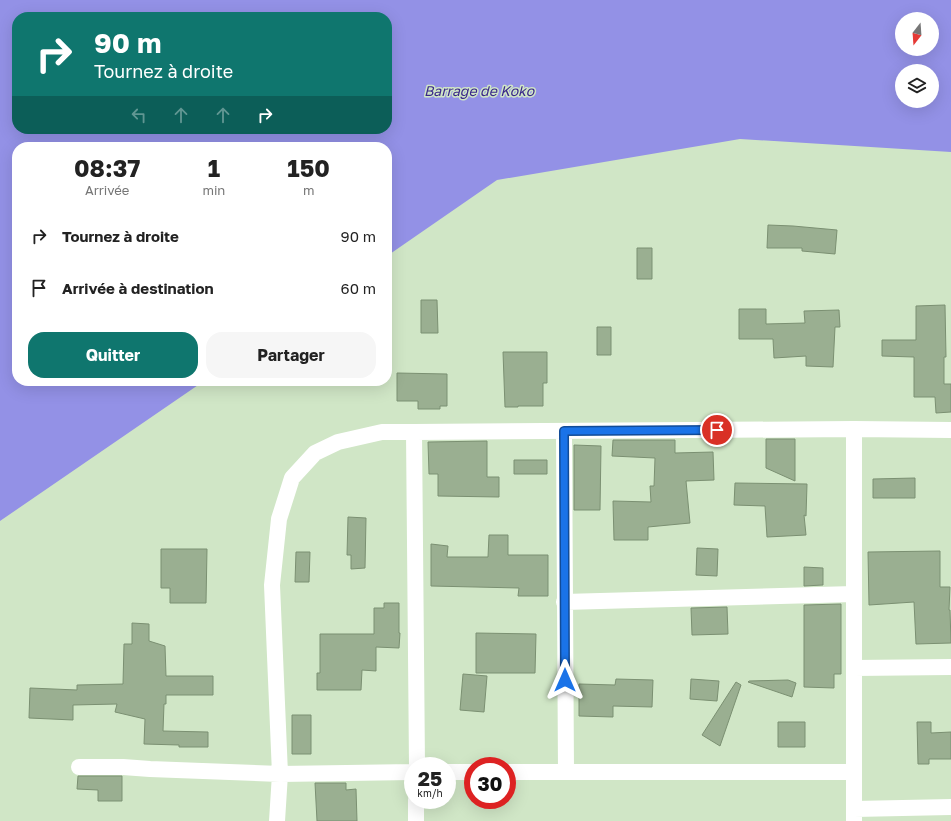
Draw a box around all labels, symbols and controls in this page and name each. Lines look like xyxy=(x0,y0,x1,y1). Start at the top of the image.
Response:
north arrow xyxy=(895,12,939,56)
map controls xyxy=(895,12,939,108)
text: 90 m xyxy=(94,26,161,59)
icon: right xyxy=(28,28,80,80)
text: Tournez à droite xyxy=(94,60,233,82)
button: layers xyxy=(895,64,939,108)
water label: Barrage de Koko xyxy=(424,82,536,99)
icon: left xyxy=(128,104,150,126)
icon: ahead xyxy=(170,104,192,126)
icon: ahead xyxy=(212,104,234,126)
icon: right xyxy=(254,104,276,126)
text: 08:37 xyxy=(74,153,140,182)
text: 1 xyxy=(208,153,220,182)
text: 150 xyxy=(287,153,330,182)
text: Arrivée xyxy=(85,182,129,198)
text: min xyxy=(202,182,225,198)
text: m xyxy=(303,182,314,198)
icon: right xyxy=(28,225,50,247)
text: Tournez à droite xyxy=(62,227,179,245)
text: 90 m xyxy=(341,227,376,245)
icon: arrive xyxy=(28,277,50,299)
text: Arrivée à destination xyxy=(62,279,214,297)
text: 60 m xyxy=(341,279,376,297)
button: Quitter xyxy=(28,332,198,378)
button: Partager xyxy=(206,332,376,378)
pin xyxy=(700,413,734,447)
icon: arrive xyxy=(706,419,728,441)
position arrow xyxy=(544,659,586,701)
speed limit sign: 30 xyxy=(464,757,516,809)
text: 25 xyxy=(418,766,442,790)
text: km/h xyxy=(417,787,443,799)

